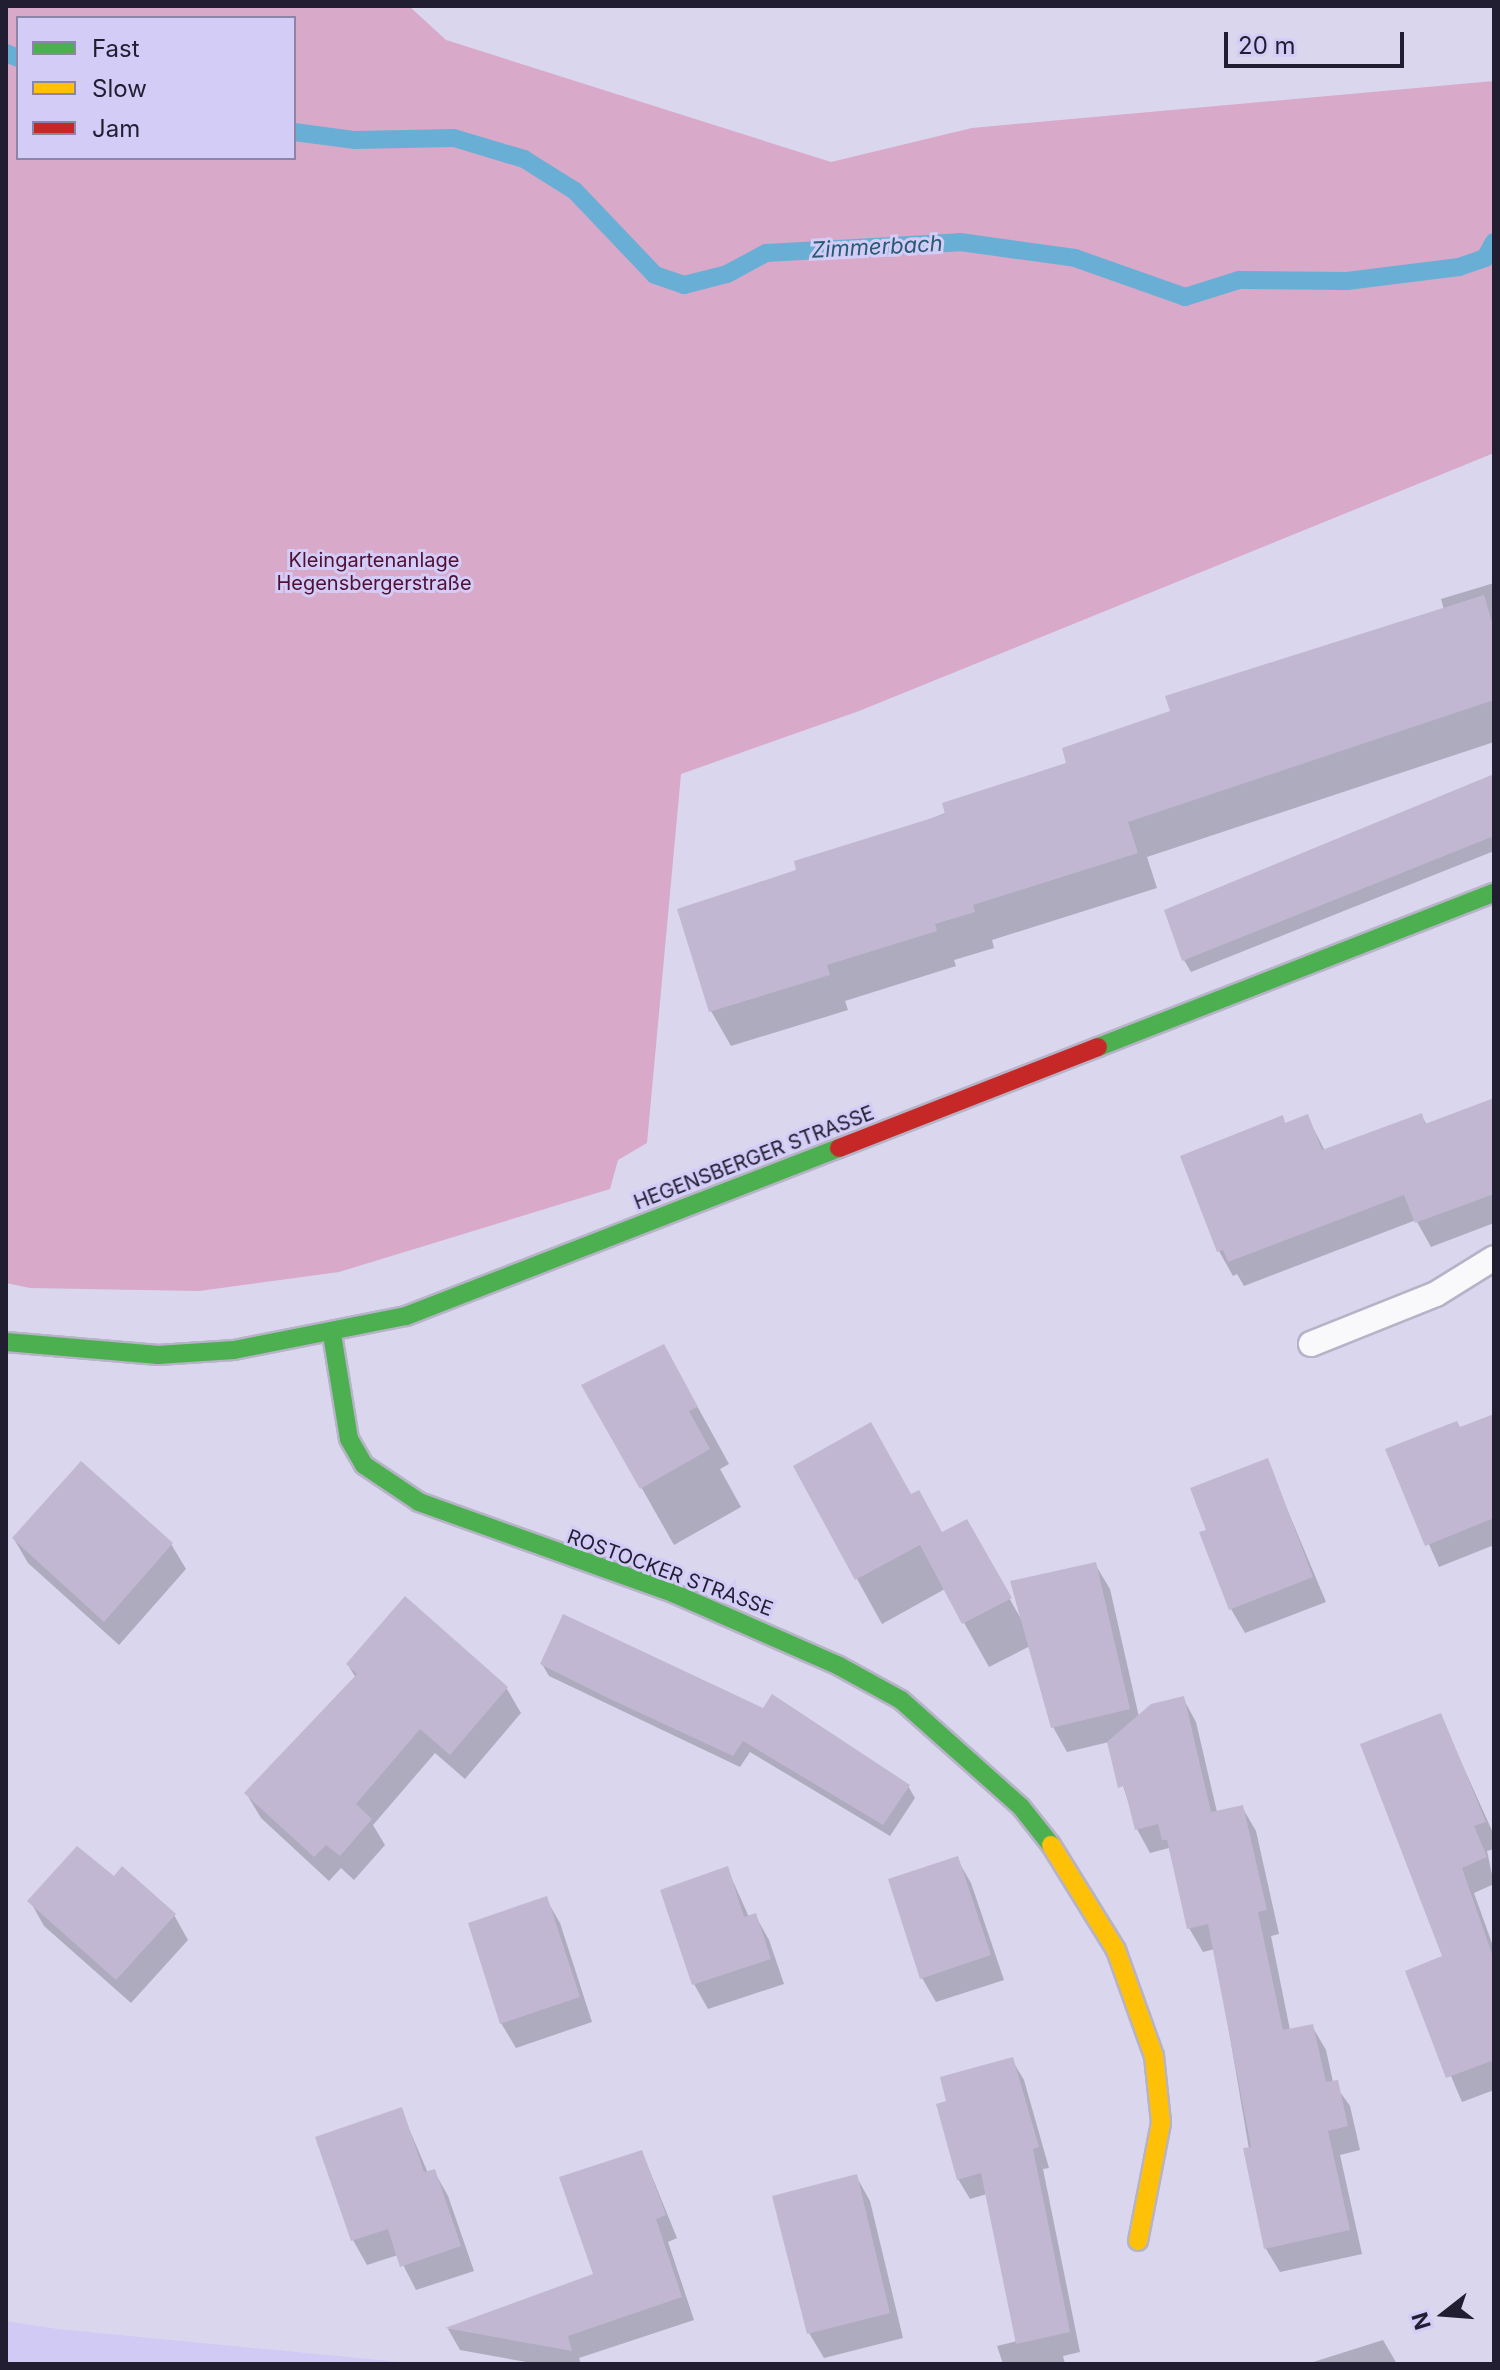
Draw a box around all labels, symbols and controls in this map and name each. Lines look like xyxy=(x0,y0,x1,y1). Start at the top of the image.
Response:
legend xyxy=(16,16,296,160)
scale bar xyxy=(1228,16,1408,66)
text: 20 m xyxy=(1238,31,1296,60)
text: Fast xyxy=(92,34,140,63)
text: Slow xyxy=(92,74,147,103)
text: Jam xyxy=(92,114,140,143)
water label: Zimmerbach xyxy=(811,230,943,264)
park label: Kleingartenanlage Hegensbergerstraße xyxy=(276,548,472,595)
street label: HEGENSBERGER STRASSE xyxy=(631,1101,877,1215)
street label: ROSTOCKER STRASSE xyxy=(564,1525,776,1621)
north arrow xyxy=(1404,2274,1484,2354)
text: N xyxy=(1406,2309,1436,2333)

